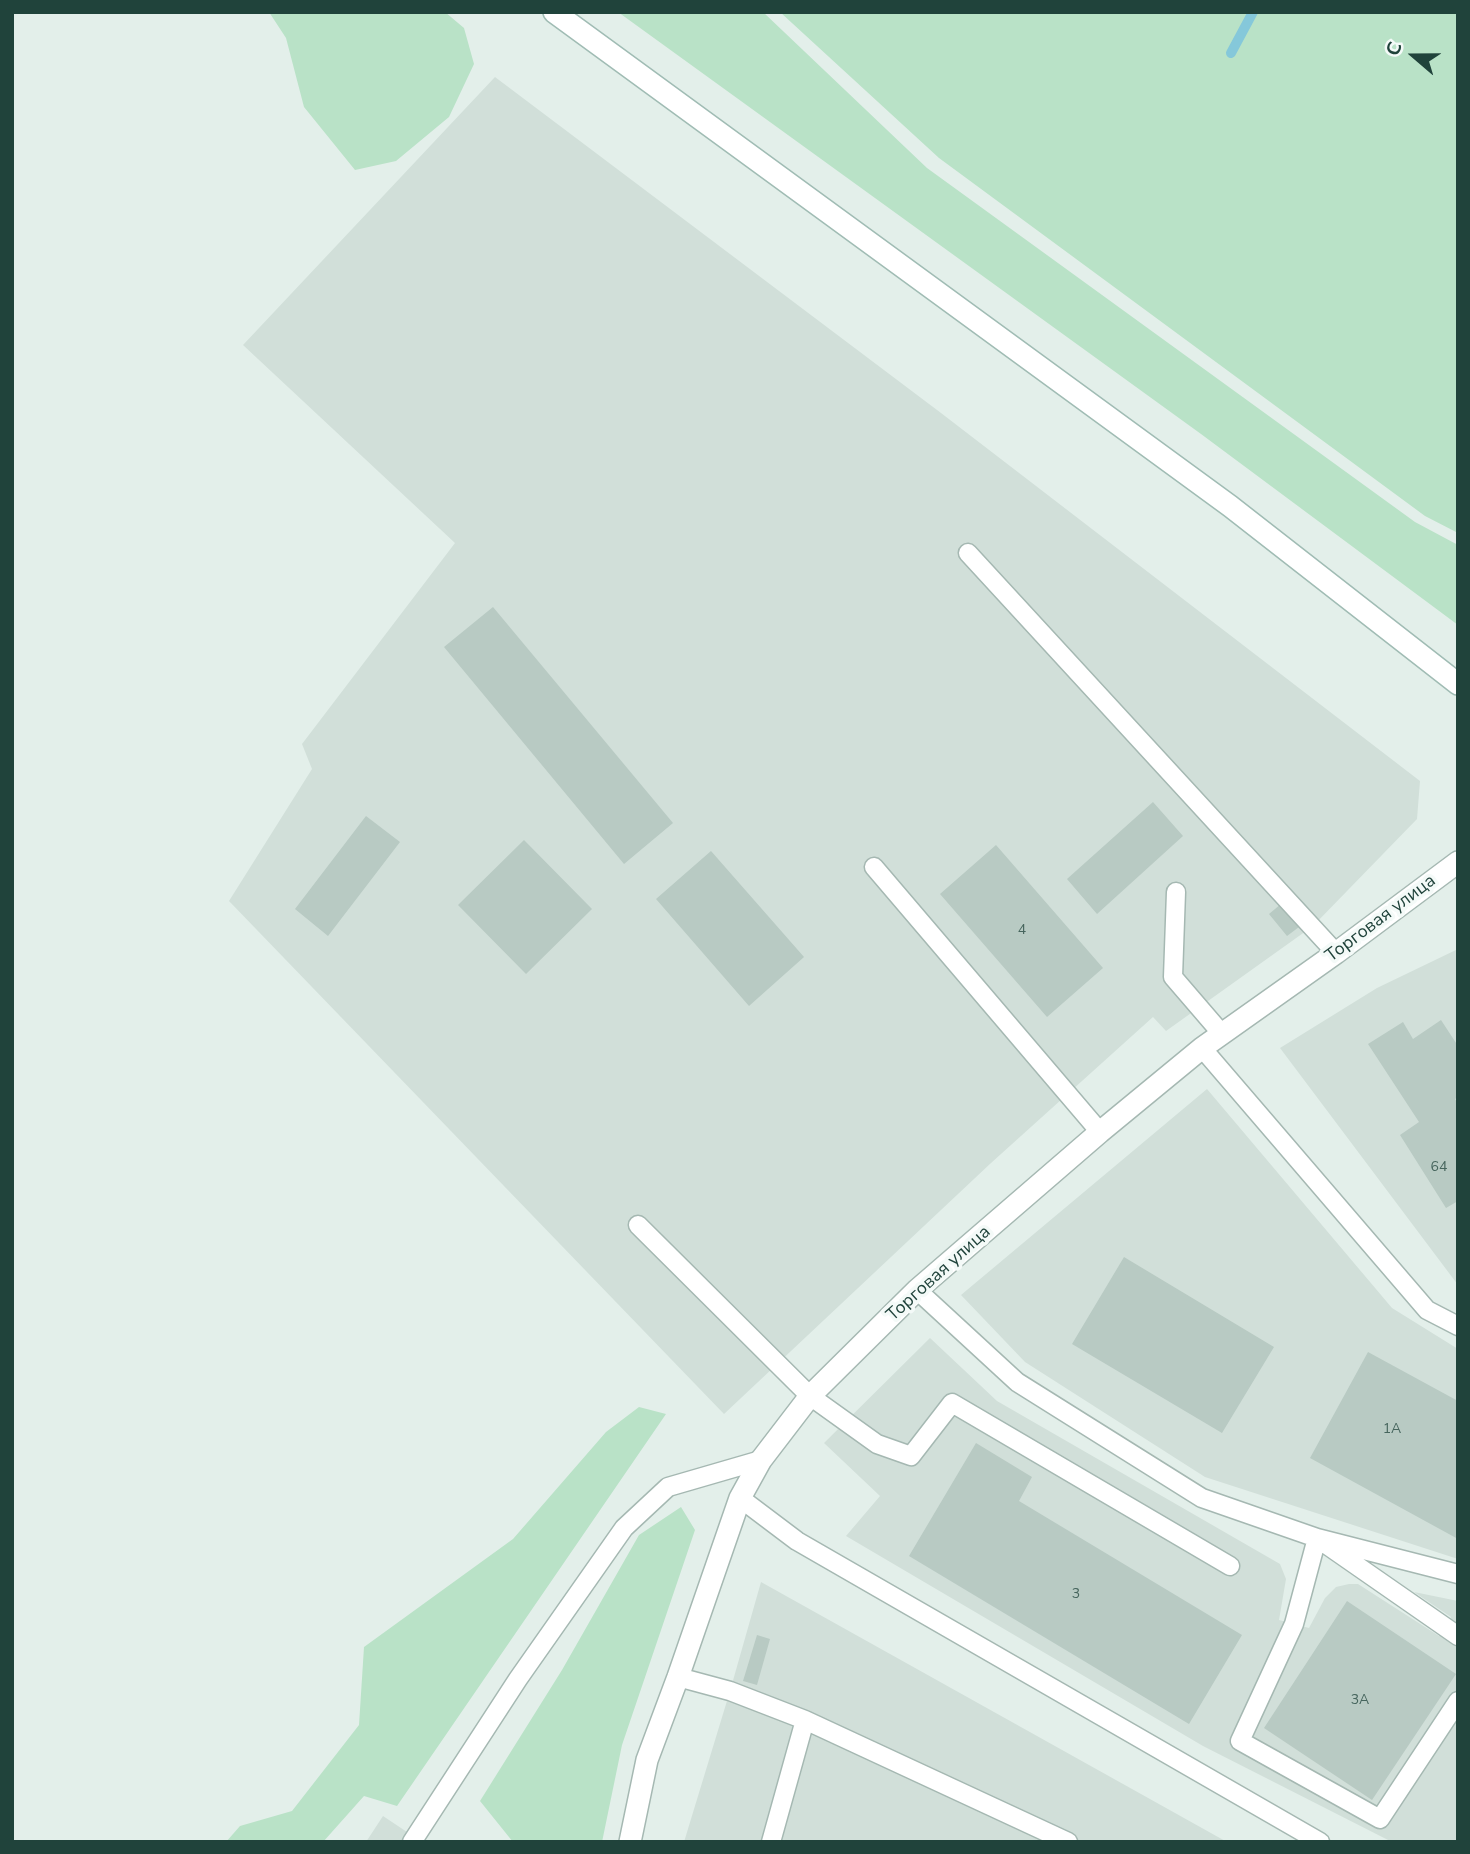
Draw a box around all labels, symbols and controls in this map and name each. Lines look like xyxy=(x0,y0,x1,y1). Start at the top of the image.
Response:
north arrow xyxy=(1379,21,1449,91)
text: С xyxy=(1380,38,1409,59)
street label: Торговая улица xyxy=(1322,871,1440,967)
house number: 4 xyxy=(1018,923,1026,939)
house number: 64 xyxy=(1431,1160,1447,1176)
street label: Торговая улица xyxy=(883,1222,995,1326)
house number: 1А xyxy=(1383,1422,1401,1438)
house number: 3 xyxy=(1072,1587,1080,1603)
house number: 3А xyxy=(1351,1693,1369,1709)

